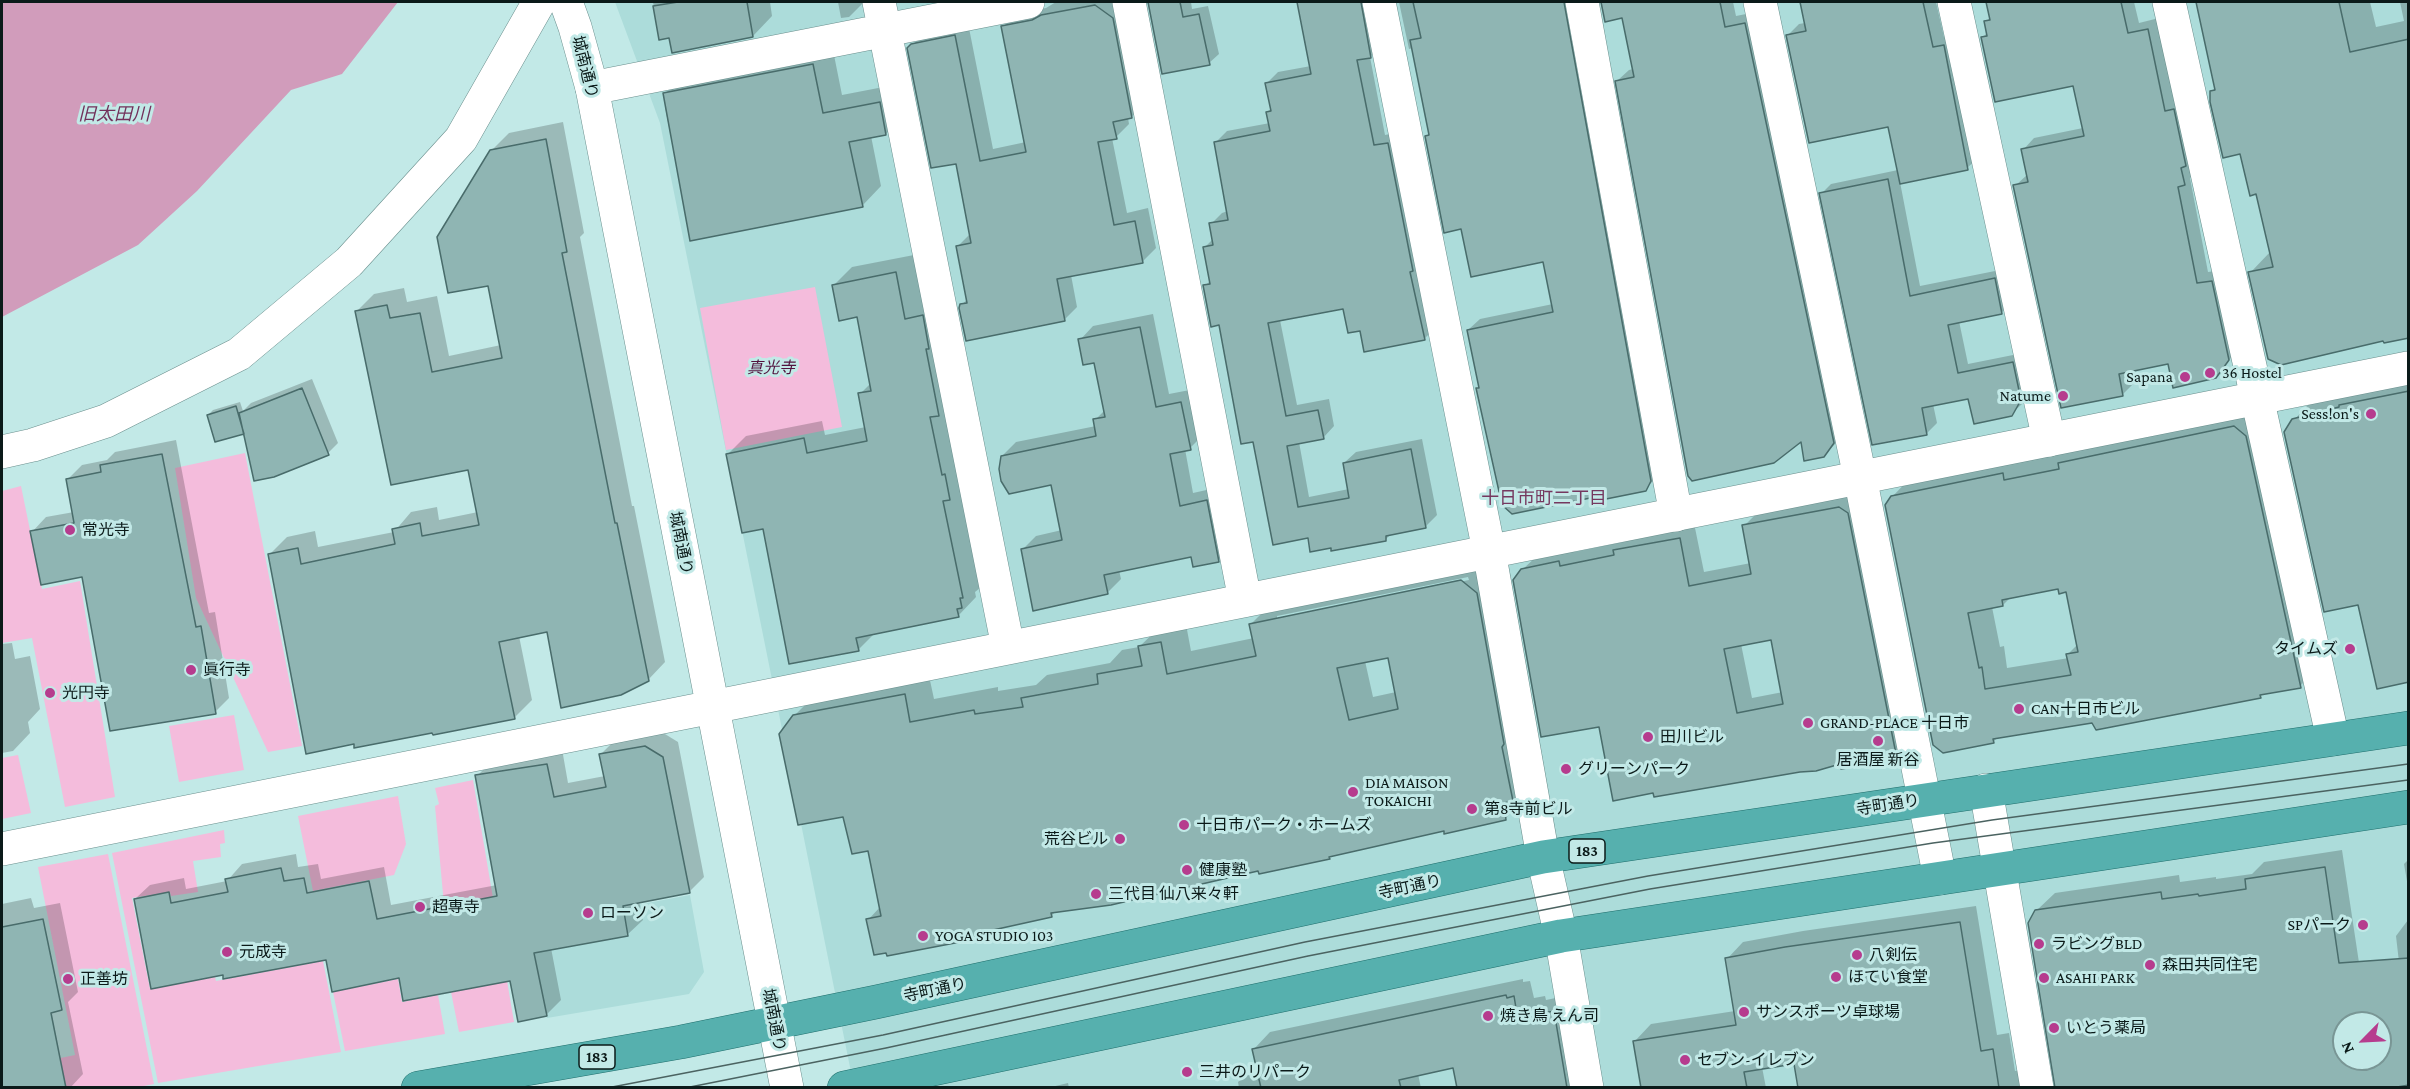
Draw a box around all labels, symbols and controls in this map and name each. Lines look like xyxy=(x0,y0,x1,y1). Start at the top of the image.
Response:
street label: 城南通り xyxy=(568,34,602,100)
water label: 旧太田川 xyxy=(78,103,150,125)
park label: 真光寺 xyxy=(747,358,795,378)
place label: 36 Hostel xyxy=(2222,363,2282,383)
marker: 36 Hostel xyxy=(2203,366,2217,380)
place label: Sapana xyxy=(2126,367,2173,387)
marker: Sapana xyxy=(2178,370,2192,384)
place label: Natume xyxy=(2000,386,2051,406)
marker: Natume xyxy=(2056,389,2070,403)
place label: Sess!on's xyxy=(2301,404,2359,424)
marker: Sess!on's xyxy=(2364,407,2378,421)
district label: 十日市町二丁目 xyxy=(1481,487,1607,509)
street label: 城南通り xyxy=(665,510,697,576)
place label: 常光寺 xyxy=(82,520,130,540)
marker: 常光寺 xyxy=(63,523,77,537)
place label: タイムズ xyxy=(2274,639,2338,659)
marker: タイムズ xyxy=(2343,642,2357,656)
place label: 眞行寺 xyxy=(203,660,251,680)
marker: 眞行寺 xyxy=(184,663,198,677)
place label: 光円寺 xyxy=(62,683,110,703)
marker: 光円寺 xyxy=(43,686,57,700)
place label: CAN十日市ビル xyxy=(2031,699,2140,719)
marker: CAN十日市ビル xyxy=(2012,702,2026,716)
place label: GRAND-PLACE 十日市 xyxy=(1820,713,1969,733)
marker: GRAND-PLACE 十日市 xyxy=(1801,716,1815,730)
place label: 田川ビル xyxy=(1660,727,1724,747)
marker: 田川ビル xyxy=(1641,730,1655,744)
marker: 居酒屋 新谷 xyxy=(1871,734,1885,748)
place label: 居酒屋 新谷 xyxy=(1837,750,1919,770)
place label: グリーンパーク xyxy=(1578,759,1690,779)
marker: グリーンパーク xyxy=(1559,762,1573,776)
place label: DIA MAISON TOKAICHI xyxy=(1365,773,1449,811)
marker: DIA MAISON TOKAICHI xyxy=(1346,785,1360,799)
street label: 寺町通り xyxy=(1855,791,1921,819)
place label: 第8寺前ビル xyxy=(1484,799,1573,819)
marker: 第8寺前ビル xyxy=(1465,802,1479,816)
place label: 十日市パーク・ホームズ xyxy=(1196,815,1372,835)
marker: 十日市パーク・ホームズ xyxy=(1177,818,1191,832)
place label: 荒谷ビル xyxy=(1044,829,1108,849)
marker: 荒谷ビル xyxy=(1113,832,1127,846)
road number: 183 xyxy=(1569,839,1605,863)
place label: 健康塾 xyxy=(1199,860,1247,880)
marker: 健康塾 xyxy=(1180,863,1194,877)
street label: 寺町通り xyxy=(1377,871,1443,903)
place label: 三代目 仙八来々軒 xyxy=(1108,884,1239,904)
marker: 三代目 仙八来々軒 xyxy=(1089,887,1103,901)
place label: 超専寺 xyxy=(432,897,480,917)
marker: 超専寺 xyxy=(413,900,427,914)
place label: ローソン xyxy=(600,903,664,923)
marker: ローソン xyxy=(581,906,595,920)
place label: SPパーク xyxy=(2287,915,2351,935)
marker: SPパーク xyxy=(2356,918,2370,932)
place label: YOGA STUDIO 103 xyxy=(935,926,1053,946)
marker: YOGA STUDIO 103 xyxy=(916,929,930,943)
place label: ラビングBLD xyxy=(2051,934,2142,954)
marker: ラビングBLD xyxy=(2032,937,2046,951)
place label: 元成寺 xyxy=(239,942,287,962)
marker: 元成寺 xyxy=(220,945,234,959)
place label: 八剣伝 xyxy=(1869,945,1917,965)
marker: 八剣伝 xyxy=(1850,948,1864,962)
place label: 森田共同住宅 xyxy=(2162,955,2258,975)
marker: 森田共同住宅 xyxy=(2143,958,2157,972)
place label: ほてい食堂 xyxy=(1848,967,1928,987)
place label: ASAHI PARK xyxy=(2056,968,2135,988)
place label: 正善坊 xyxy=(80,969,128,989)
marker: ほてい食堂 xyxy=(1829,970,1843,984)
marker: ASAHI PARK xyxy=(2037,971,2051,985)
marker: 正善坊 xyxy=(61,972,75,986)
street label: 寺町通り xyxy=(902,974,968,1006)
street label: 城南通り xyxy=(758,987,790,1053)
place label: サンスポーツ卓球場 xyxy=(1756,1002,1900,1022)
marker: サンスポーツ卓球場 xyxy=(1737,1005,1751,1019)
place label: 焼き鳥 えん司 xyxy=(1500,1006,1599,1026)
marker: 焼き鳥 えん司 xyxy=(1481,1009,1495,1023)
north arrow xyxy=(2332,1011,2392,1071)
place label: いとう薬局 xyxy=(2066,1018,2146,1038)
marker: いとう薬局 xyxy=(2047,1021,2061,1035)
text: N xyxy=(2337,1039,2357,1056)
road number: 183 xyxy=(579,1045,615,1069)
place label: セブン-イレブン xyxy=(1697,1050,1815,1070)
marker: セブン-イレブン xyxy=(1678,1053,1692,1067)
place label: 三井のリパーク xyxy=(1199,1062,1311,1082)
marker: 三井のリパーク xyxy=(1180,1065,1194,1079)

